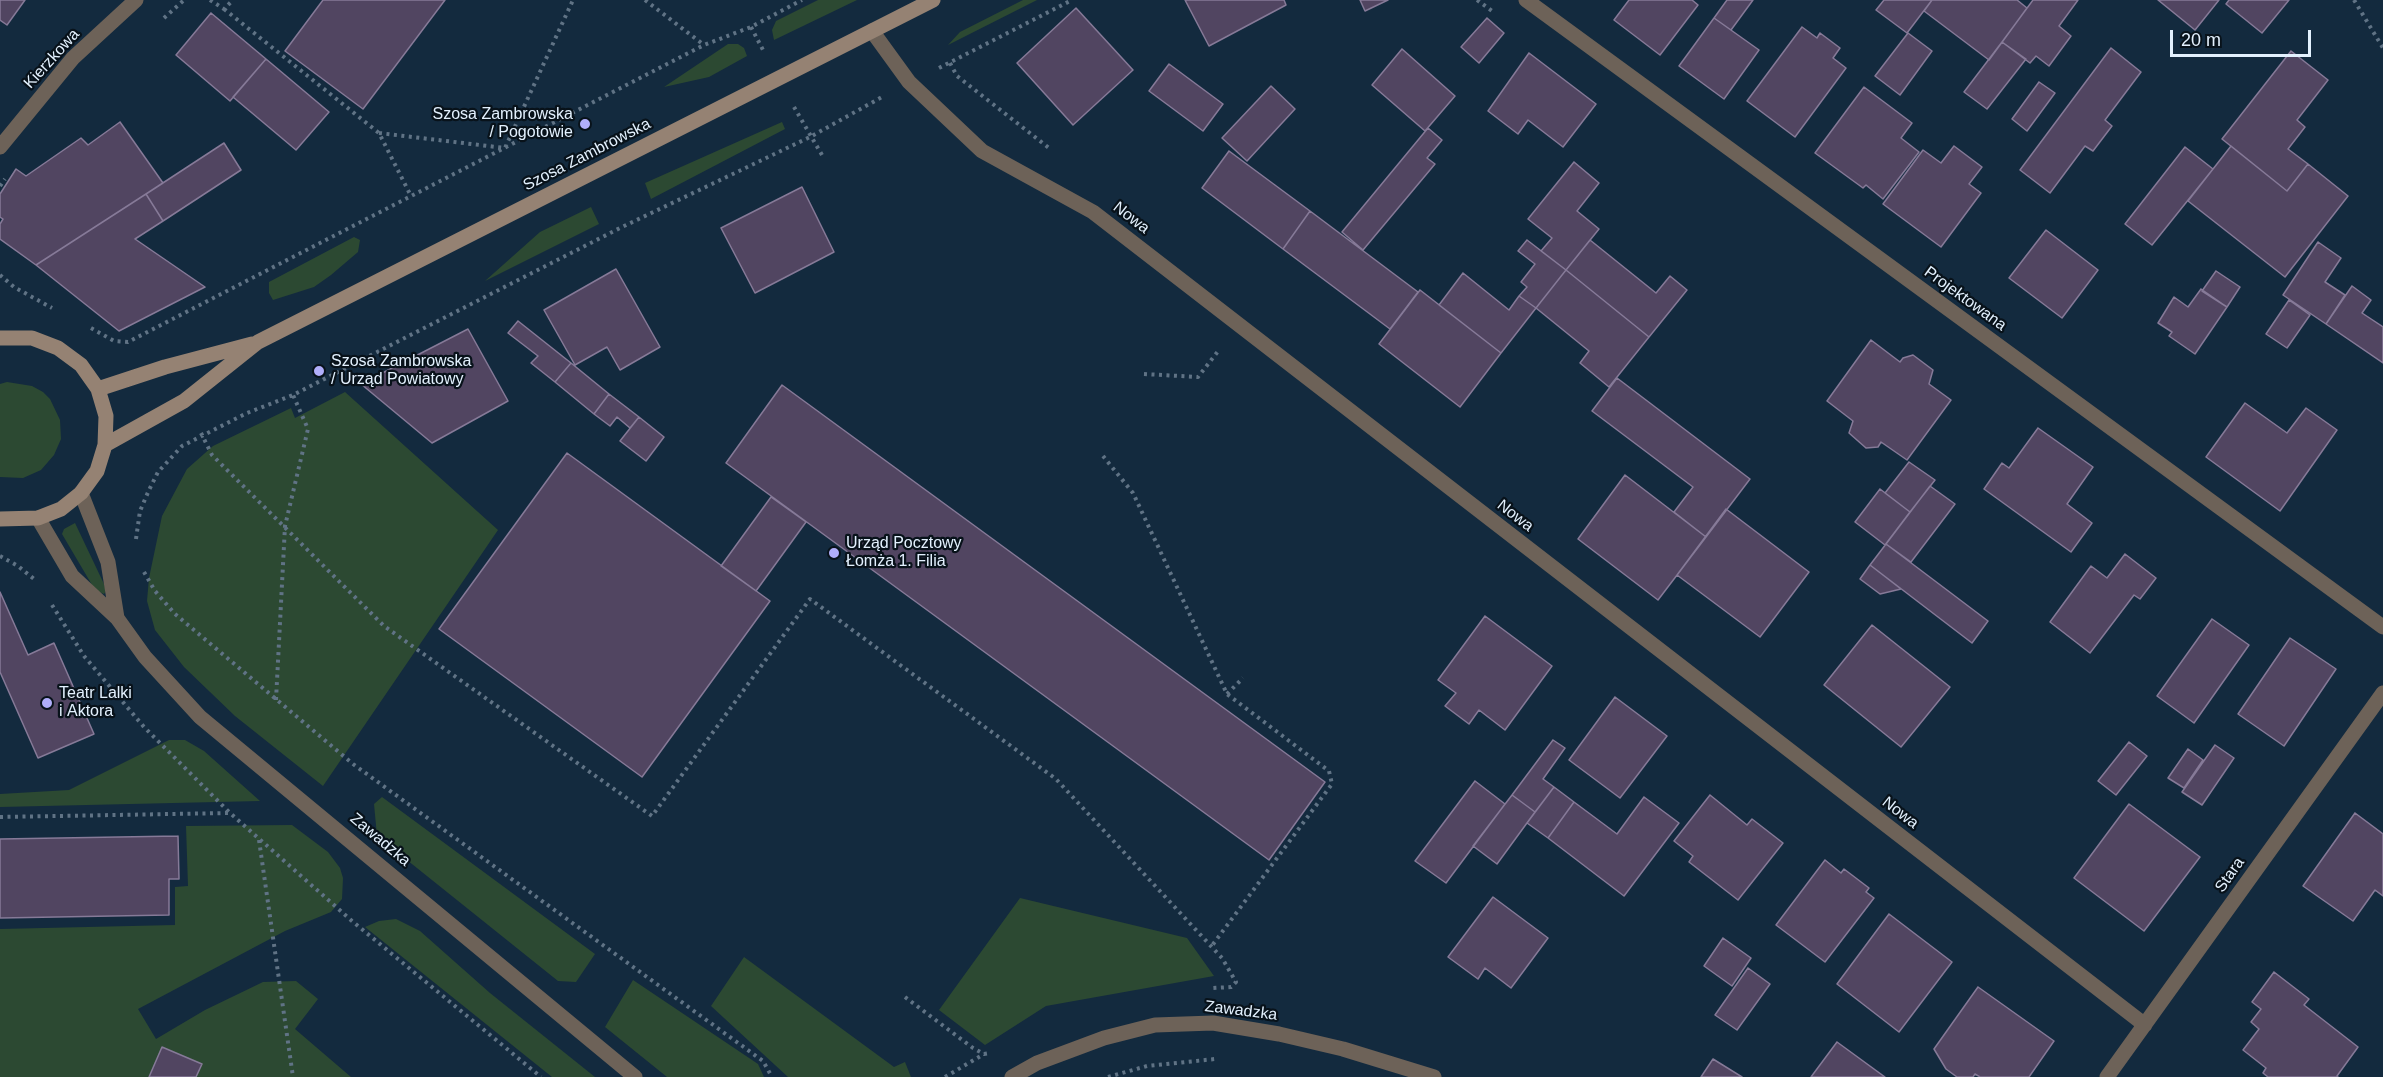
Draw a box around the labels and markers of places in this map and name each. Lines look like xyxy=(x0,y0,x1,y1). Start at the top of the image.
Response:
place label: Szosa Zambrowska / Pogotowie xyxy=(433,105,573,143)
marker: Szosa Zambrowska / Pogotowie xyxy=(578,117,592,131)
place label: Szosa Zambrowska / Urząd Powiatowy xyxy=(331,352,471,390)
marker: Szosa Zambrowska / Urząd Powiatowy xyxy=(312,364,326,378)
place label: Urząd Pocztowy Łomża 1. Filia xyxy=(846,534,962,572)
marker: Urząd Pocztowy Łomża 1. Filia xyxy=(827,546,841,560)
place label: Teatr Lalki i Aktora xyxy=(59,684,132,722)
marker: Teatr Lalki i Aktora xyxy=(40,696,54,710)

